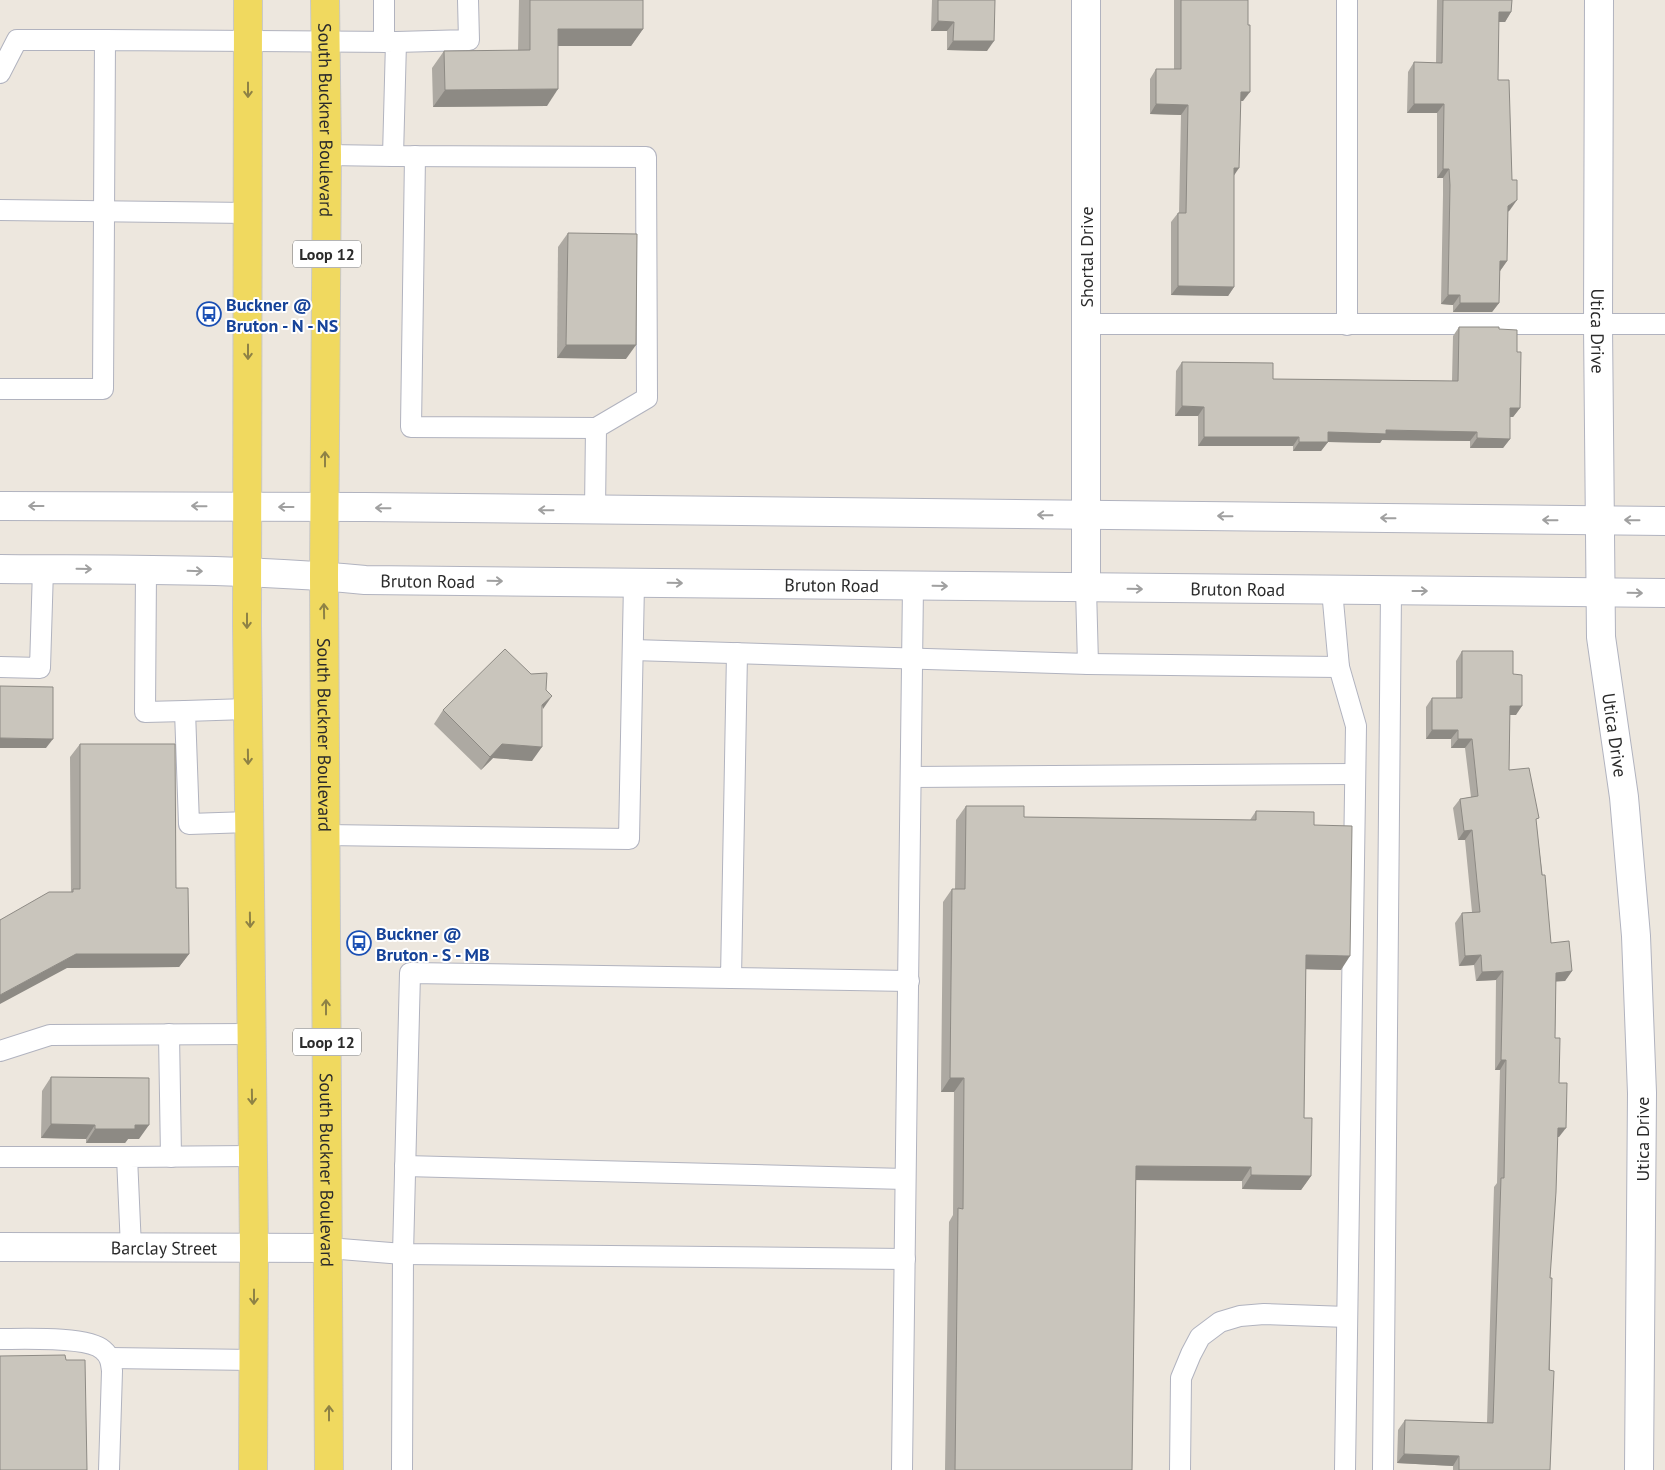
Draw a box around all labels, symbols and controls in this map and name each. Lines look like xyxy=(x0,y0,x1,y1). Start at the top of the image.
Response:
street label: South Buckner Boulevard xyxy=(314,23,339,217)
one-way arrow xyxy=(243,81,253,97)
street label: Shortal Drive xyxy=(1075,206,1098,308)
road number: Loop 12 xyxy=(293,240,361,268)
street label: Utica Drive xyxy=(1586,288,1610,374)
place label: Buckner @ Bruton - N - NS xyxy=(226,293,338,337)
bus stop icon: Buckner @ Bruton - N - NS xyxy=(196,301,222,327)
one-way arrow xyxy=(243,344,253,360)
one-way arrow xyxy=(320,451,330,467)
one-way arrow xyxy=(28,501,44,511)
one-way arrow xyxy=(191,501,207,511)
one-way arrow xyxy=(278,502,294,512)
one-way arrow xyxy=(376,503,392,513)
one-way arrow xyxy=(538,505,554,515)
one-way arrow xyxy=(1038,510,1054,519)
one-way arrow xyxy=(1218,511,1234,521)
one-way arrow xyxy=(1380,513,1396,523)
one-way arrow xyxy=(1543,515,1559,525)
one-way arrow xyxy=(1624,516,1640,525)
one-way arrow xyxy=(75,564,91,574)
one-way arrow xyxy=(186,566,202,576)
street label: Bruton Road xyxy=(380,569,475,593)
street label: Bruton Road xyxy=(784,573,879,597)
one-way arrow xyxy=(486,576,503,586)
street label: Bruton Road xyxy=(1190,577,1285,601)
one-way arrow xyxy=(666,578,683,588)
one-way arrow xyxy=(932,581,948,591)
one-way arrow xyxy=(1127,584,1143,593)
one-way arrow xyxy=(1412,586,1428,596)
one-way arrow xyxy=(1627,588,1643,597)
one-way arrow xyxy=(319,604,329,620)
one-way arrow xyxy=(242,612,252,629)
street label: South Buckner Boulevard xyxy=(313,638,337,832)
street label: Utica Drive xyxy=(1598,691,1633,779)
one-way arrow xyxy=(243,749,253,765)
one-way arrow xyxy=(245,912,255,928)
place label: Buckner @ Bruton - S - MB xyxy=(376,922,490,966)
bus stop icon: Buckner @ Bruton - S - MB xyxy=(346,930,372,956)
one-way arrow xyxy=(321,999,331,1016)
road number: Loop 12 xyxy=(293,1028,361,1056)
street label: South Buckner Boulevard xyxy=(315,1073,339,1267)
one-way arrow xyxy=(247,1089,257,1105)
street label: Utica Drive xyxy=(1631,1097,1654,1181)
street label: Barclay Street xyxy=(111,1236,217,1259)
one-way arrow xyxy=(249,1288,259,1305)
one-way arrow xyxy=(324,1405,334,1422)

